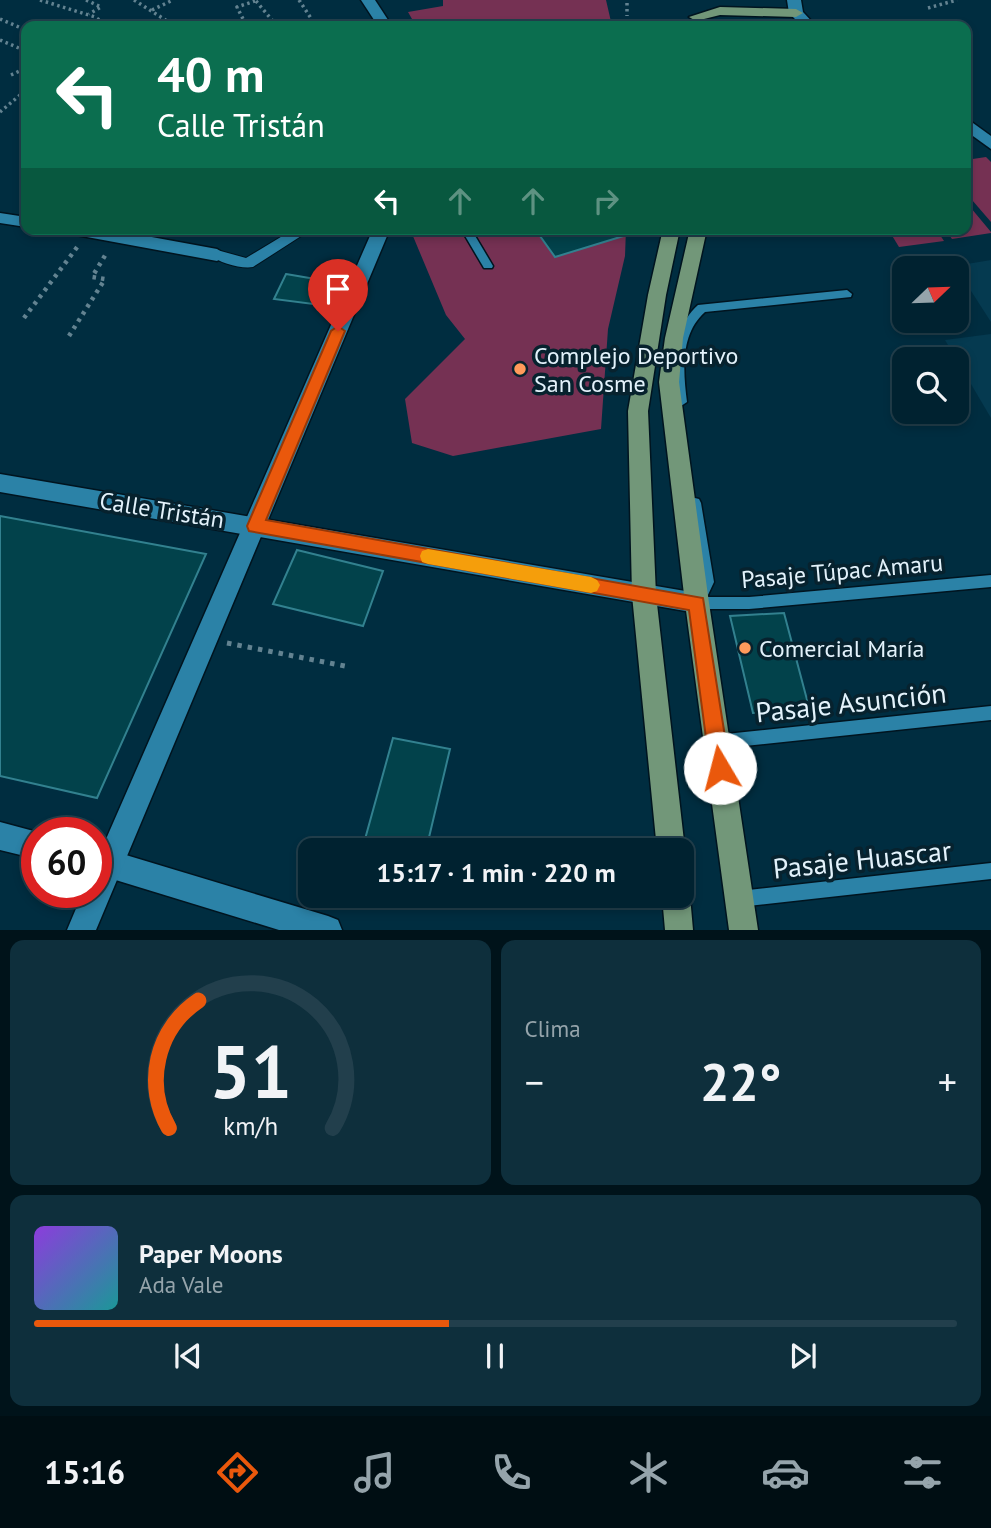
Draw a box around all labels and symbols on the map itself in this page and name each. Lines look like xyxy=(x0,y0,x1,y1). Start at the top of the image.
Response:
north arrow xyxy=(892,256,970,332)
pin xyxy=(308,259,368,331)
place label: Complejo Deportivo San Cosme xyxy=(534,340,738,399)
marker: Complejo Deportivo San Cosme xyxy=(512,361,528,377)
street label: Calle Tristán xyxy=(97,485,227,535)
street label: Pasaje Túpac Amaru xyxy=(740,547,944,595)
place label: Comercial María xyxy=(759,633,925,664)
marker: Comercial María xyxy=(737,640,753,656)
street label: Pasaje Asunción xyxy=(754,674,948,730)
position arrow xyxy=(683,731,757,805)
speed limit sign: 60 xyxy=(21,817,112,908)
street label: Pasaje Huascar xyxy=(771,831,953,887)

